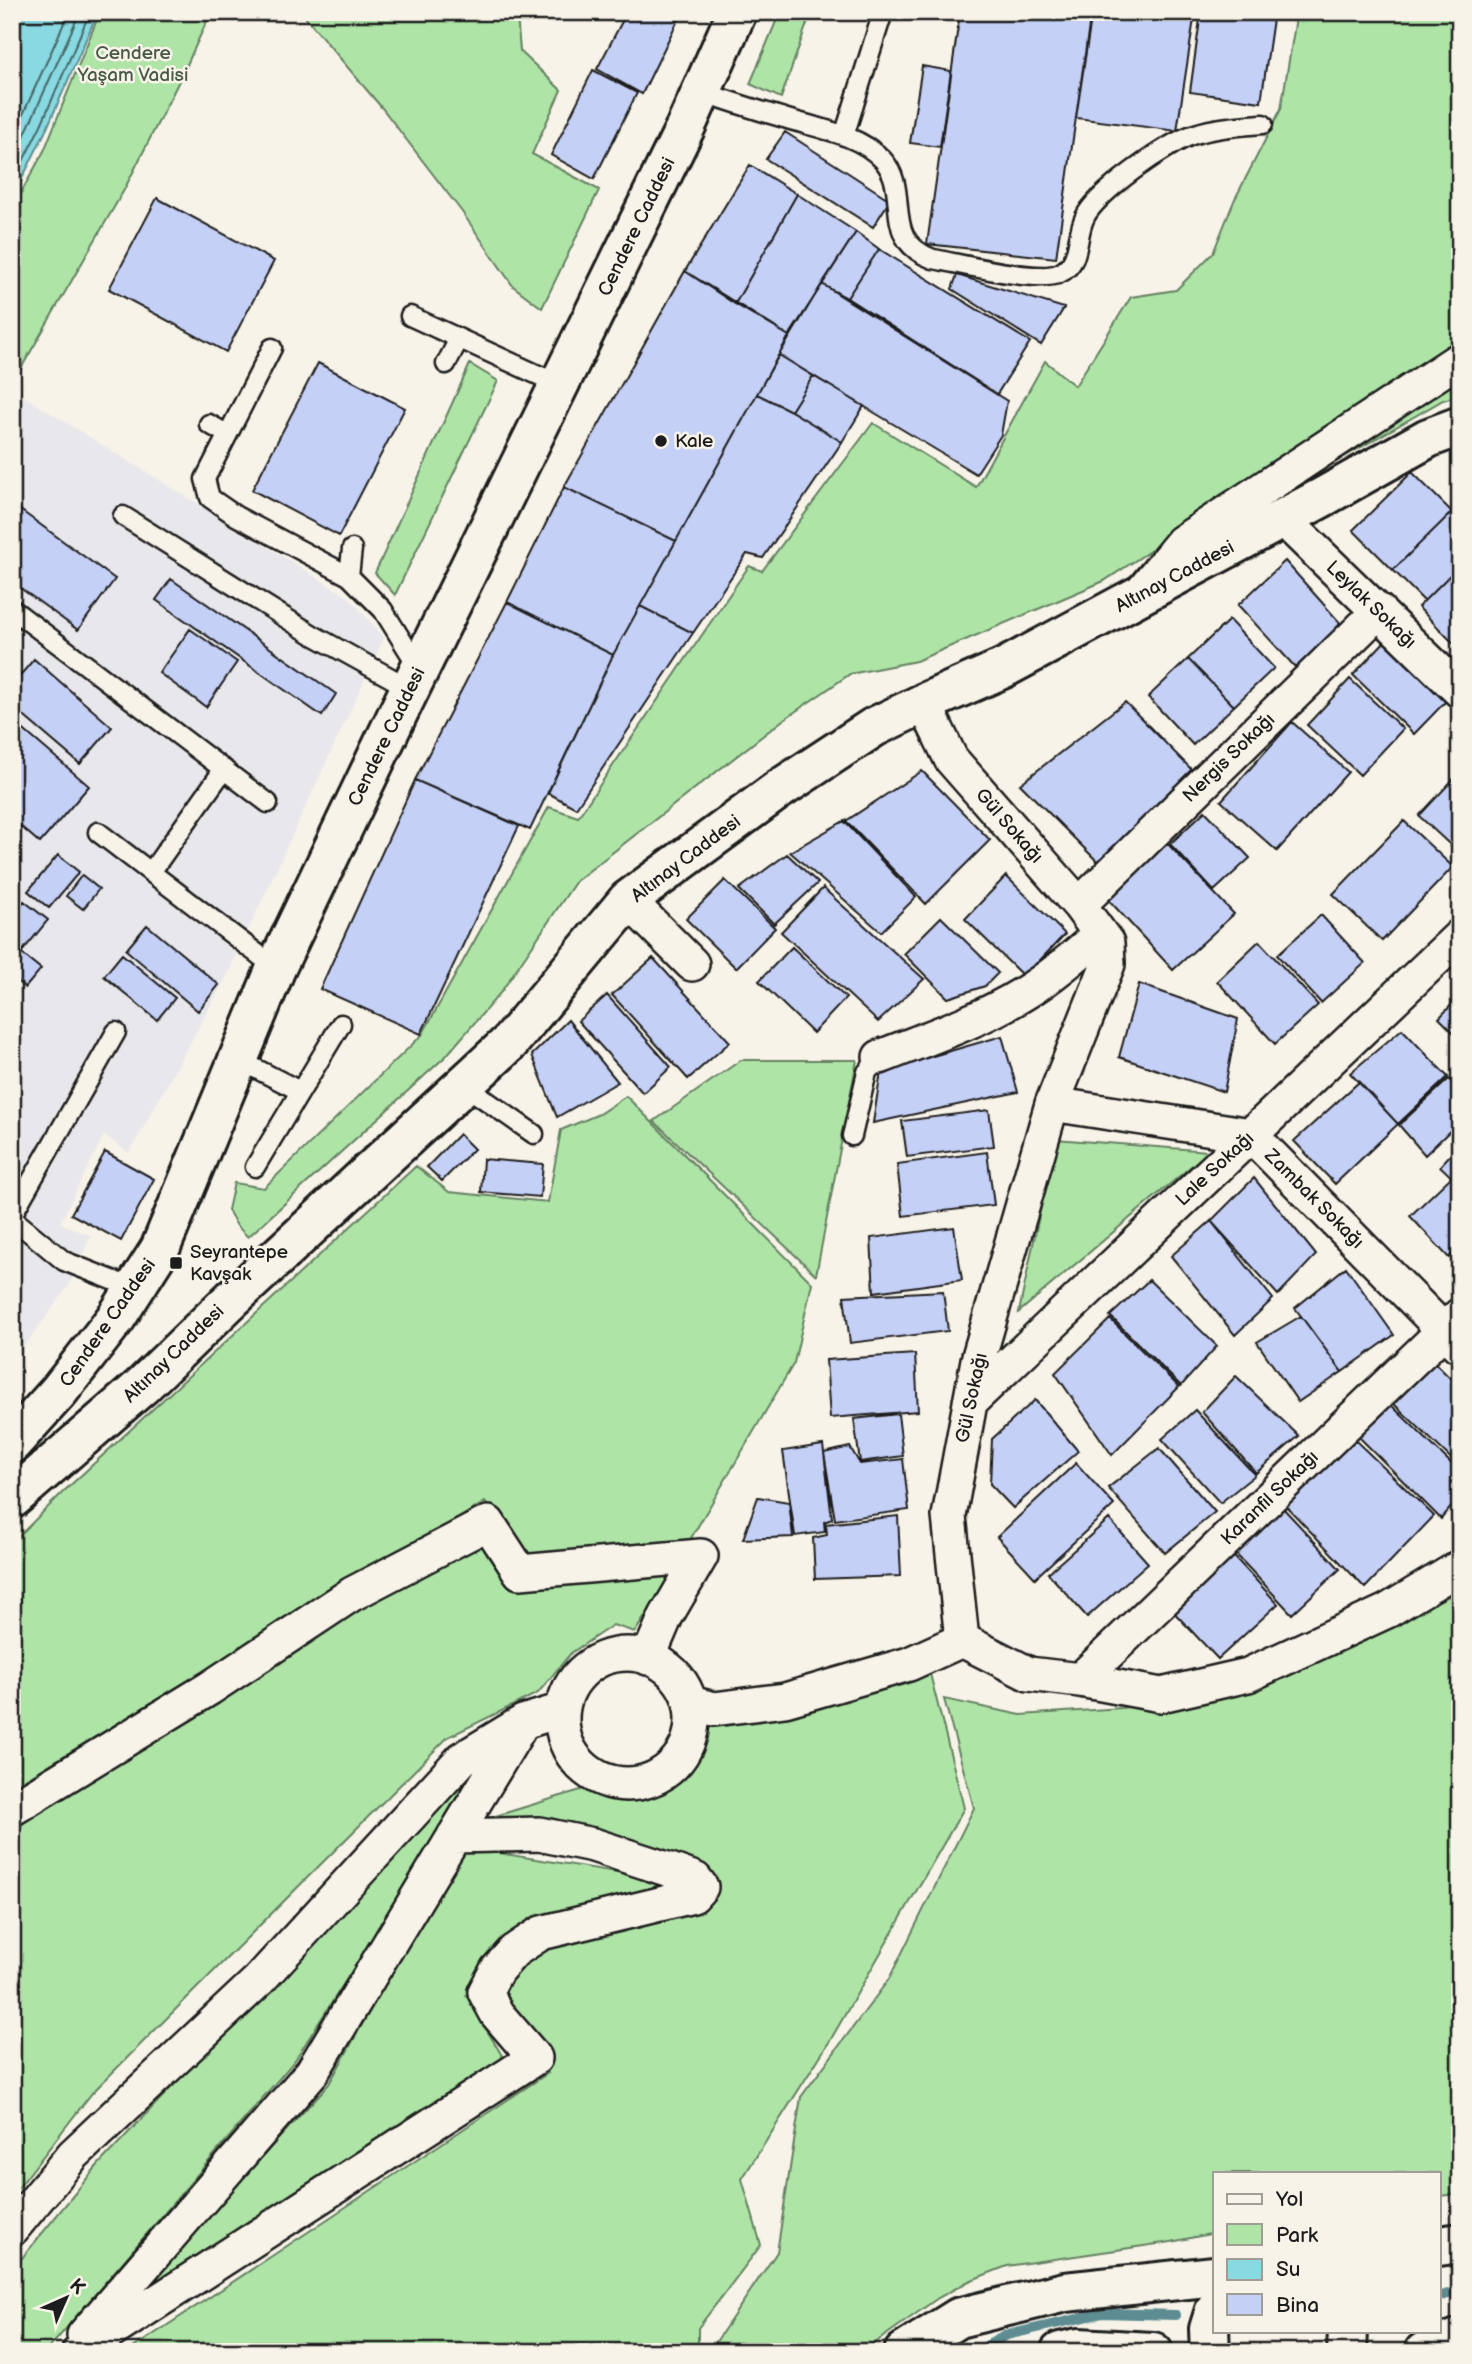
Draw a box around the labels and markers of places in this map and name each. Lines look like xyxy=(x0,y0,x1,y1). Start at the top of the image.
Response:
place label: Kale xyxy=(675,430,713,453)
marker: Kale xyxy=(653,433,669,449)
place label: Seyrantepe Kavşak xyxy=(190,1241,288,1286)
marker: Seyrantepe Kavşak xyxy=(168,1255,184,1271)

